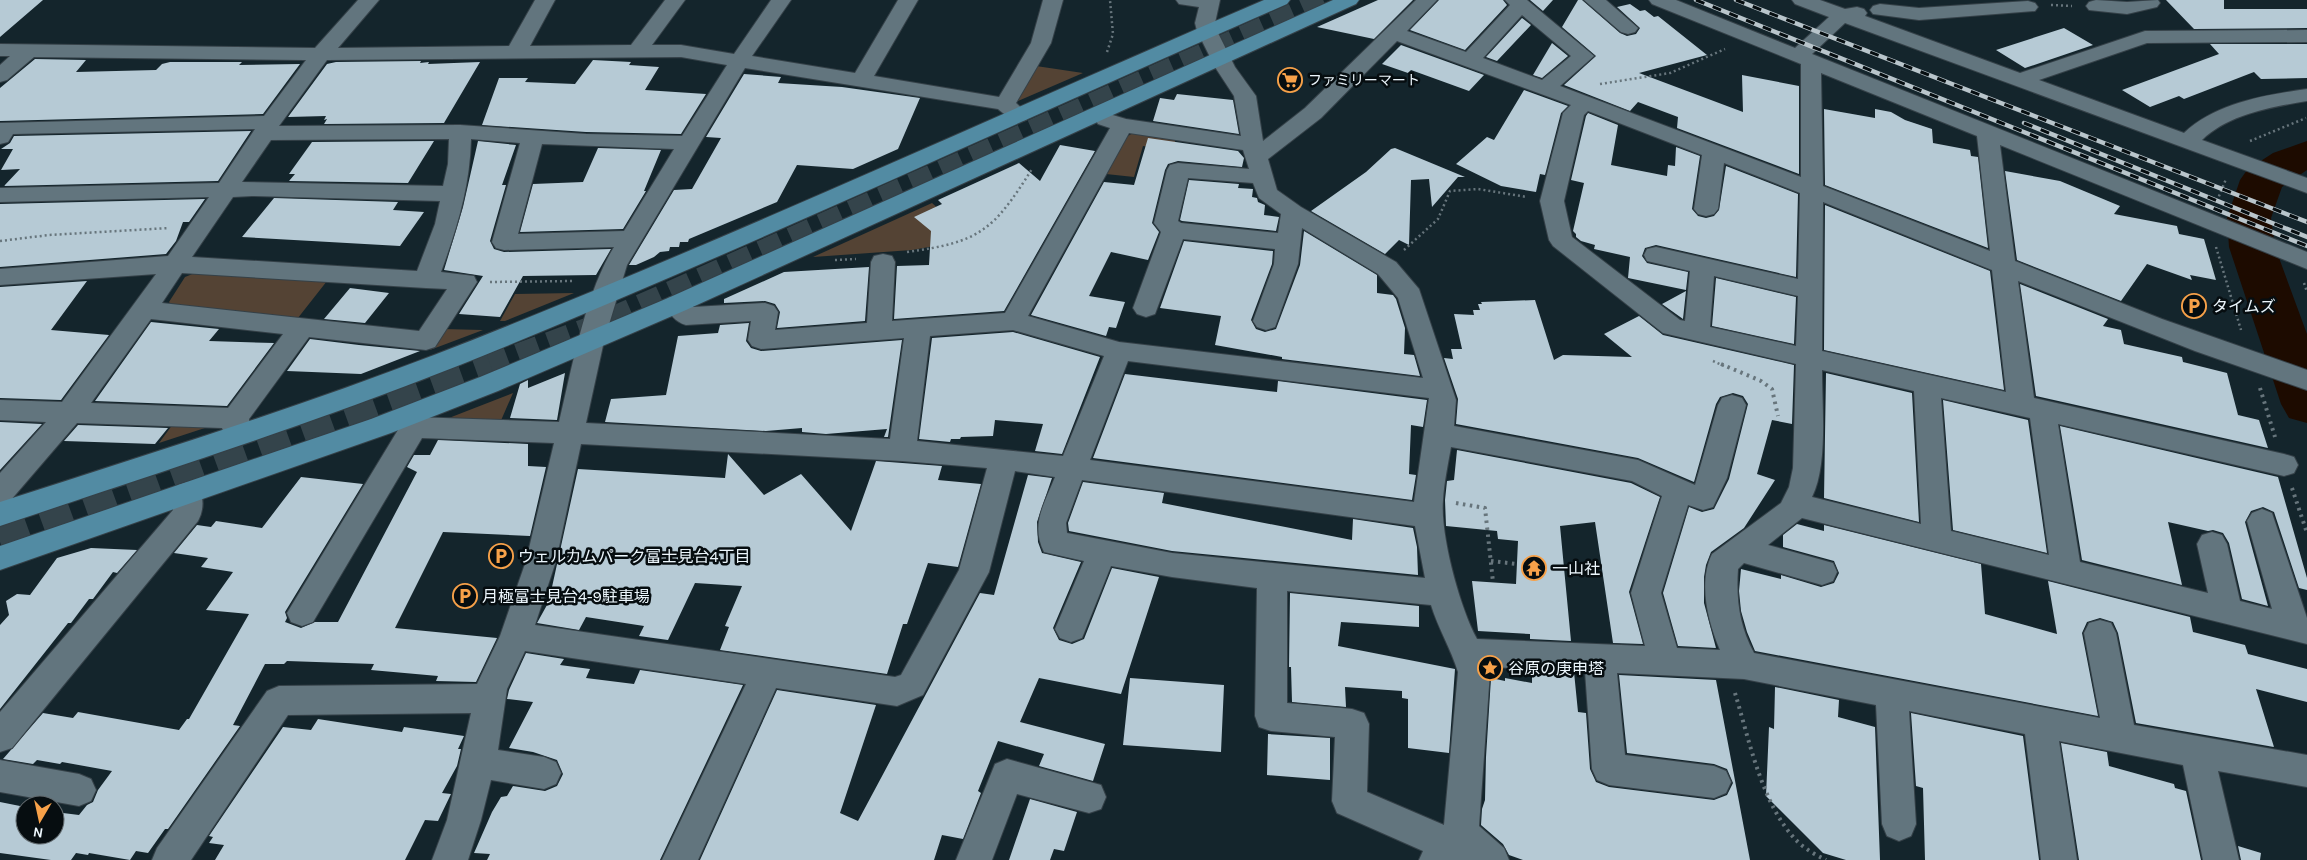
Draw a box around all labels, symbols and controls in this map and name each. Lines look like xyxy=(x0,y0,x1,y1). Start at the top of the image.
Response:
supermarket icon: ファミリーマート xyxy=(1277,67,1303,93)
place label: ファミリーマート xyxy=(1308,72,1420,89)
parking icon: タイムズ xyxy=(2181,293,2207,319)
place label: タイムズ xyxy=(2212,297,2276,316)
parking icon: ウェルカムパーク富士見台4丁目 xyxy=(488,543,514,569)
place label: ウェルカムパーク富士見台4丁目 xyxy=(518,547,750,566)
temple icon: 一山社 xyxy=(1521,555,1547,581)
place label: 一山社 xyxy=(1552,559,1600,578)
parking icon: 月極富士見台4-9駐車場 xyxy=(452,583,478,609)
place label: 月極富士見台4-9駐車場 xyxy=(482,587,650,606)
place icon: 谷原の庚申塔 xyxy=(1477,655,1503,681)
place label: 谷原の庚申塔 xyxy=(1508,659,1604,678)
north arrow xyxy=(15,795,65,845)
text: N xyxy=(32,823,44,842)

